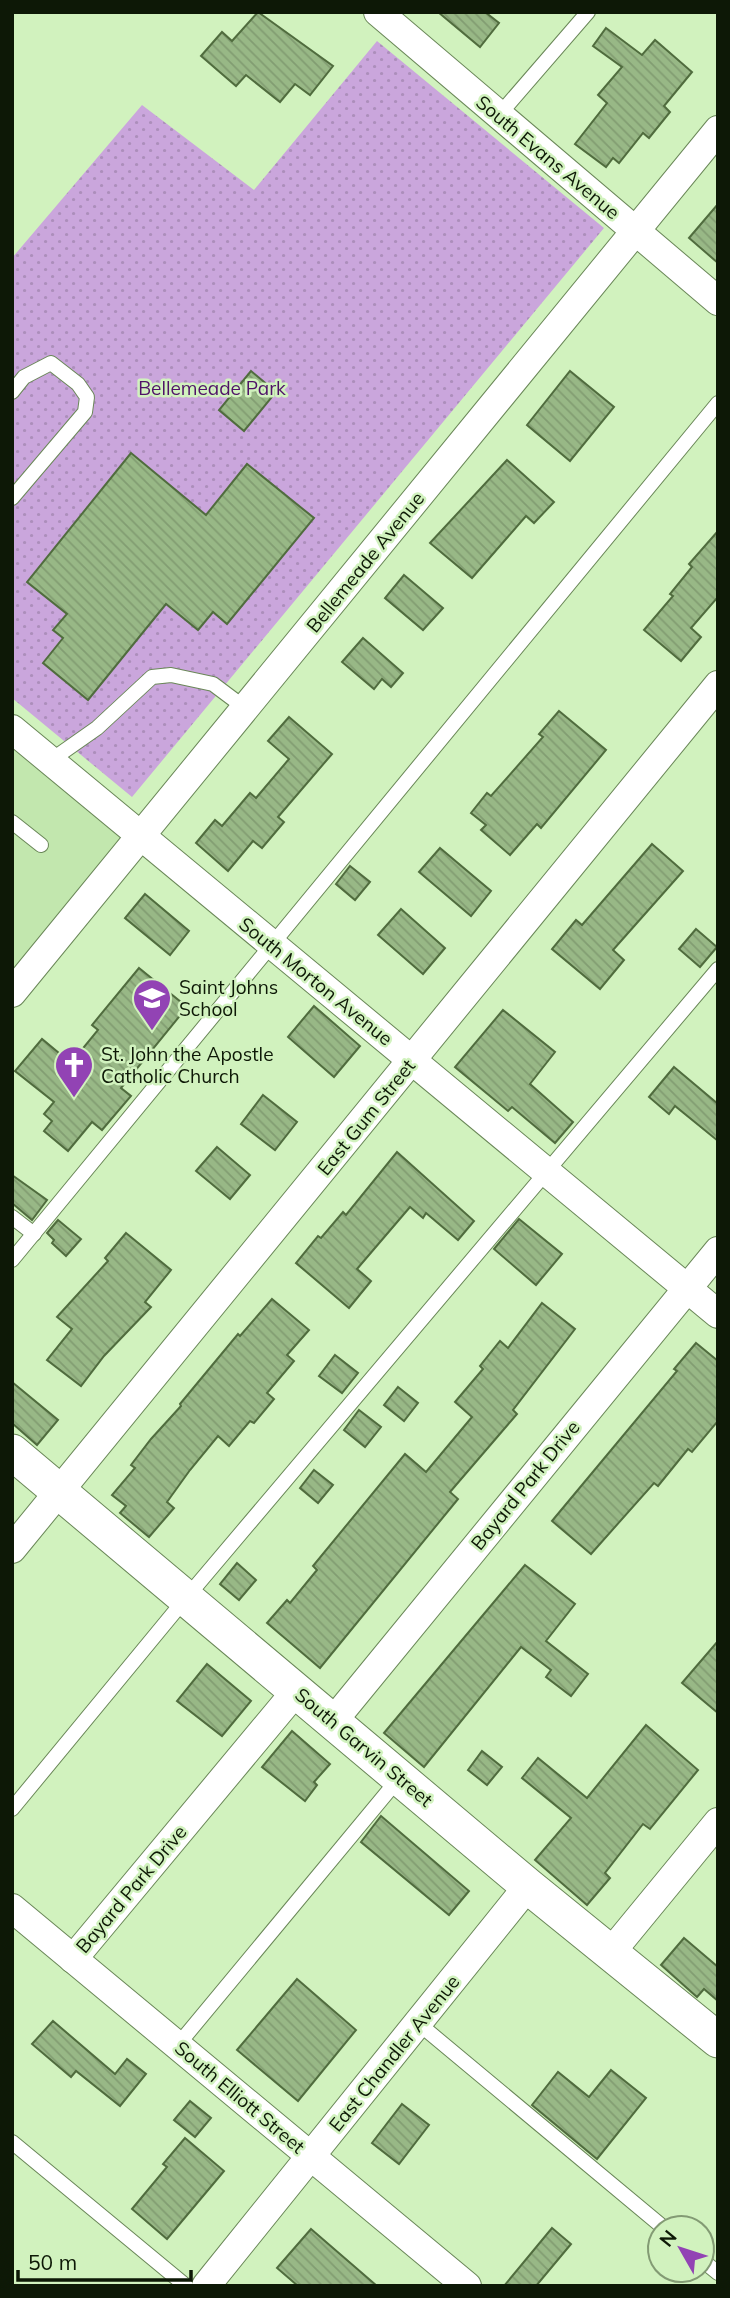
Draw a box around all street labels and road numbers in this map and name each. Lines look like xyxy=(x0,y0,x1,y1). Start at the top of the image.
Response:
street label: South Evans Avenue xyxy=(471,90,625,224)
street label: Bellemeade Avenue xyxy=(301,487,429,637)
street label: South Morton Avenue xyxy=(234,912,398,1050)
street label: East Gum Street xyxy=(312,1054,420,1180)
street label: Bayard Park Drive xyxy=(465,1415,585,1555)
street label: South Garvin Street xyxy=(290,1682,438,1812)
street label: Bayard Park Drive xyxy=(71,1820,191,1958)
street label: East Chandler Avenue xyxy=(324,1970,464,2136)
street label: South Elliott Street xyxy=(170,2036,310,2159)

